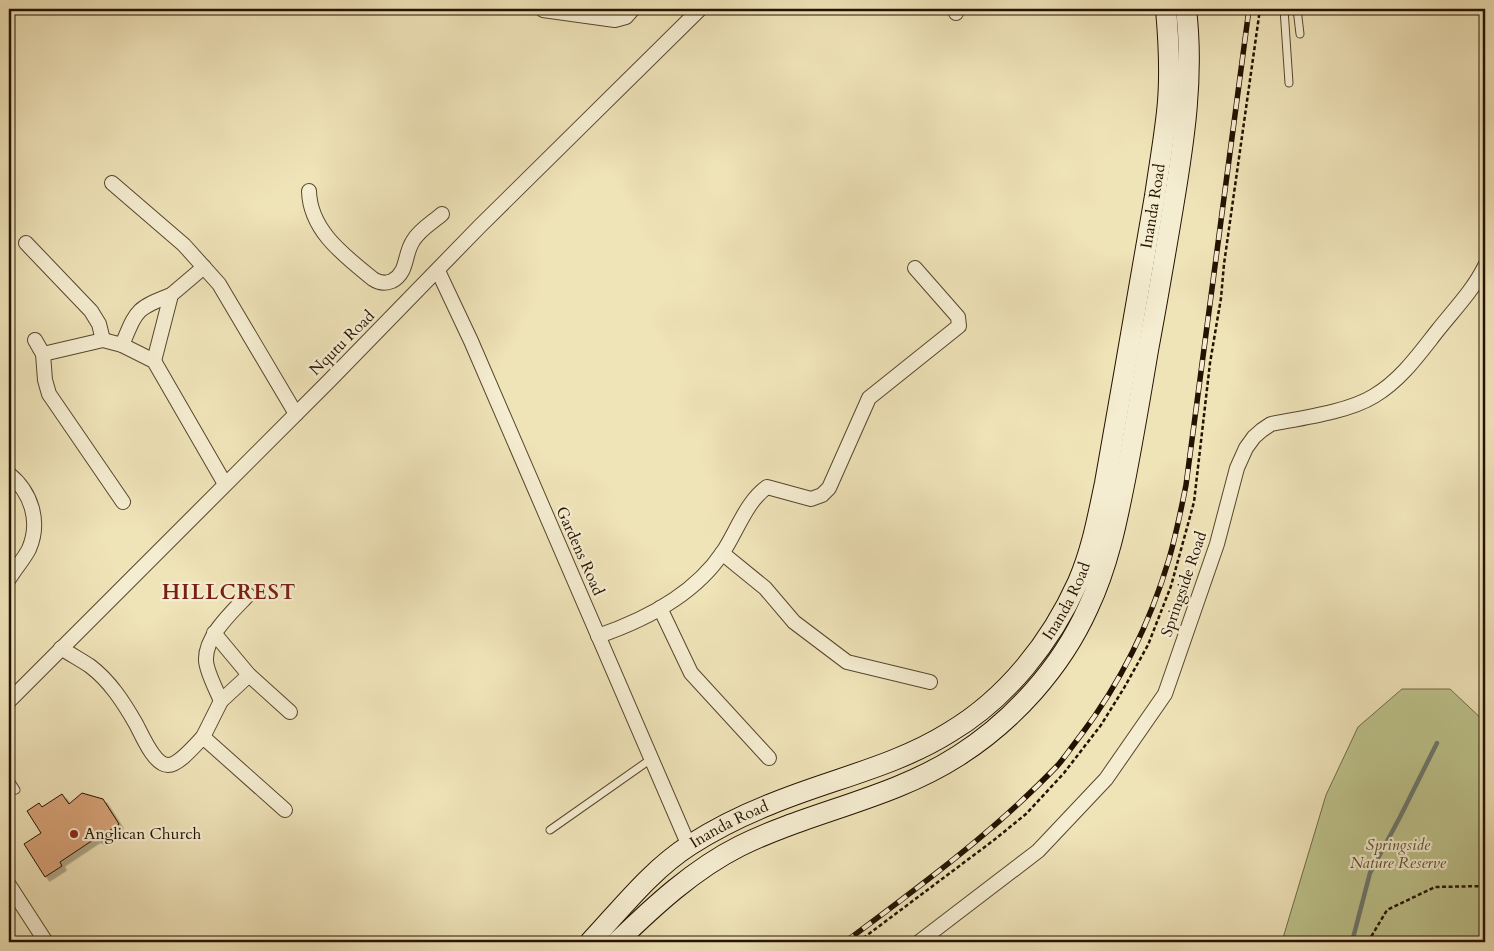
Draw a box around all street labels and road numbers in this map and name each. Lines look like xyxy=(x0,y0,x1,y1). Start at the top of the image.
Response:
street label: Inanda Road xyxy=(1135,162,1171,250)
street label: Nqutu Road xyxy=(304,305,380,381)
street label: Gardens Road xyxy=(551,503,610,599)
street label: Springside Road xyxy=(1156,528,1212,640)
street label: Inanda Road xyxy=(1037,559,1096,645)
street label: Inanda Road xyxy=(685,795,772,854)

